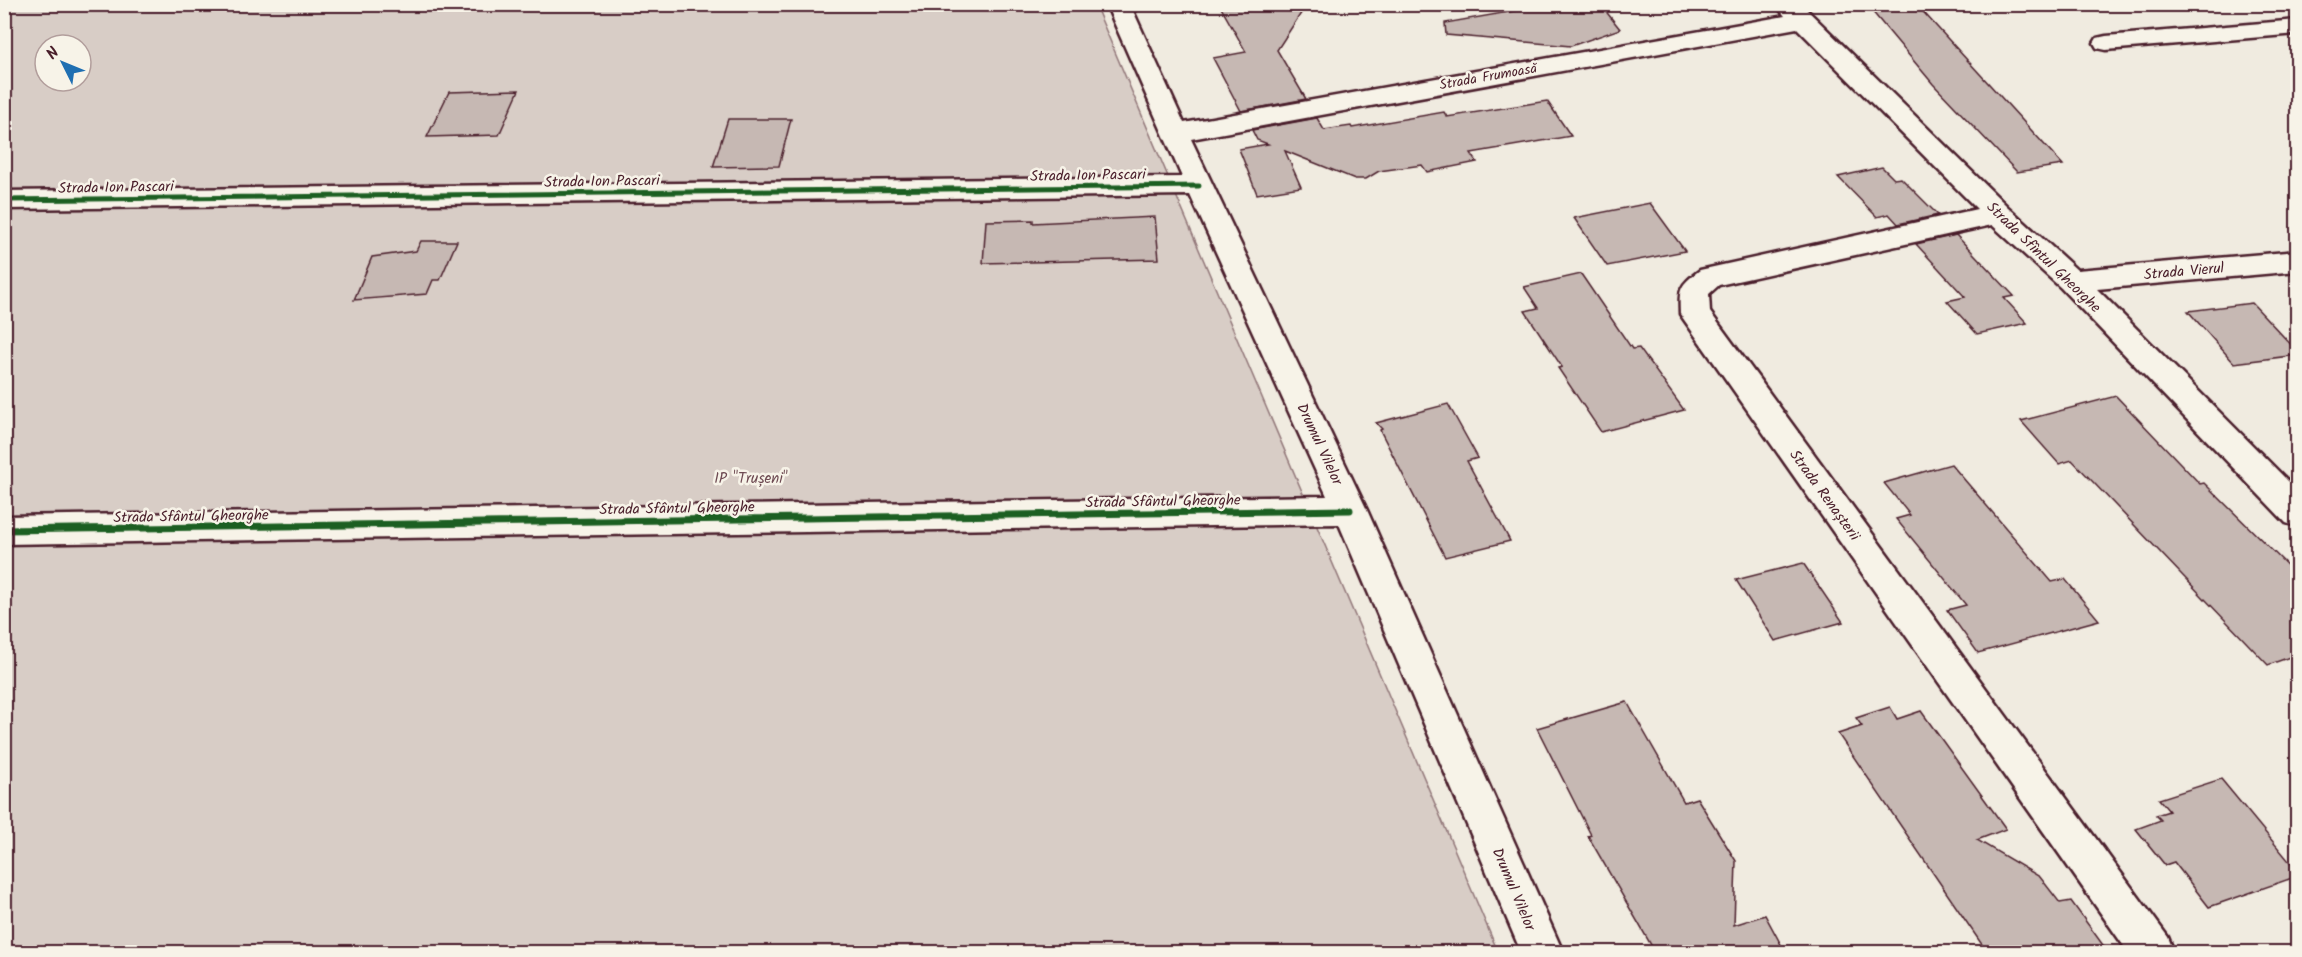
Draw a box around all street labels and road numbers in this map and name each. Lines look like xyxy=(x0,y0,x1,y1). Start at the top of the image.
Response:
street label: Strada Frumoasă xyxy=(1438,57,1540,96)
street label: Strada Ion Pascari xyxy=(1030,163,1147,189)
street label: Strada Ion Pascari xyxy=(544,169,661,195)
street label: Strada Ion Pascari xyxy=(58,175,175,201)
street label: Strada Sfîntul Gheorghe xyxy=(1980,196,2106,319)
street label: Strada Vierul xyxy=(2143,257,2226,287)
street label: Drumul Vilelor xyxy=(1290,399,1349,490)
street label: Strada Renașterii xyxy=(1783,445,1866,547)
street label: Strada Sfântul Gheorghe xyxy=(1085,489,1241,515)
street label: Strada Sfântul Gheorghe xyxy=(599,496,755,522)
street label: Strada Sfântul Gheorghe xyxy=(113,504,269,530)
street label: Drumul Vilelor xyxy=(1485,844,1542,936)

